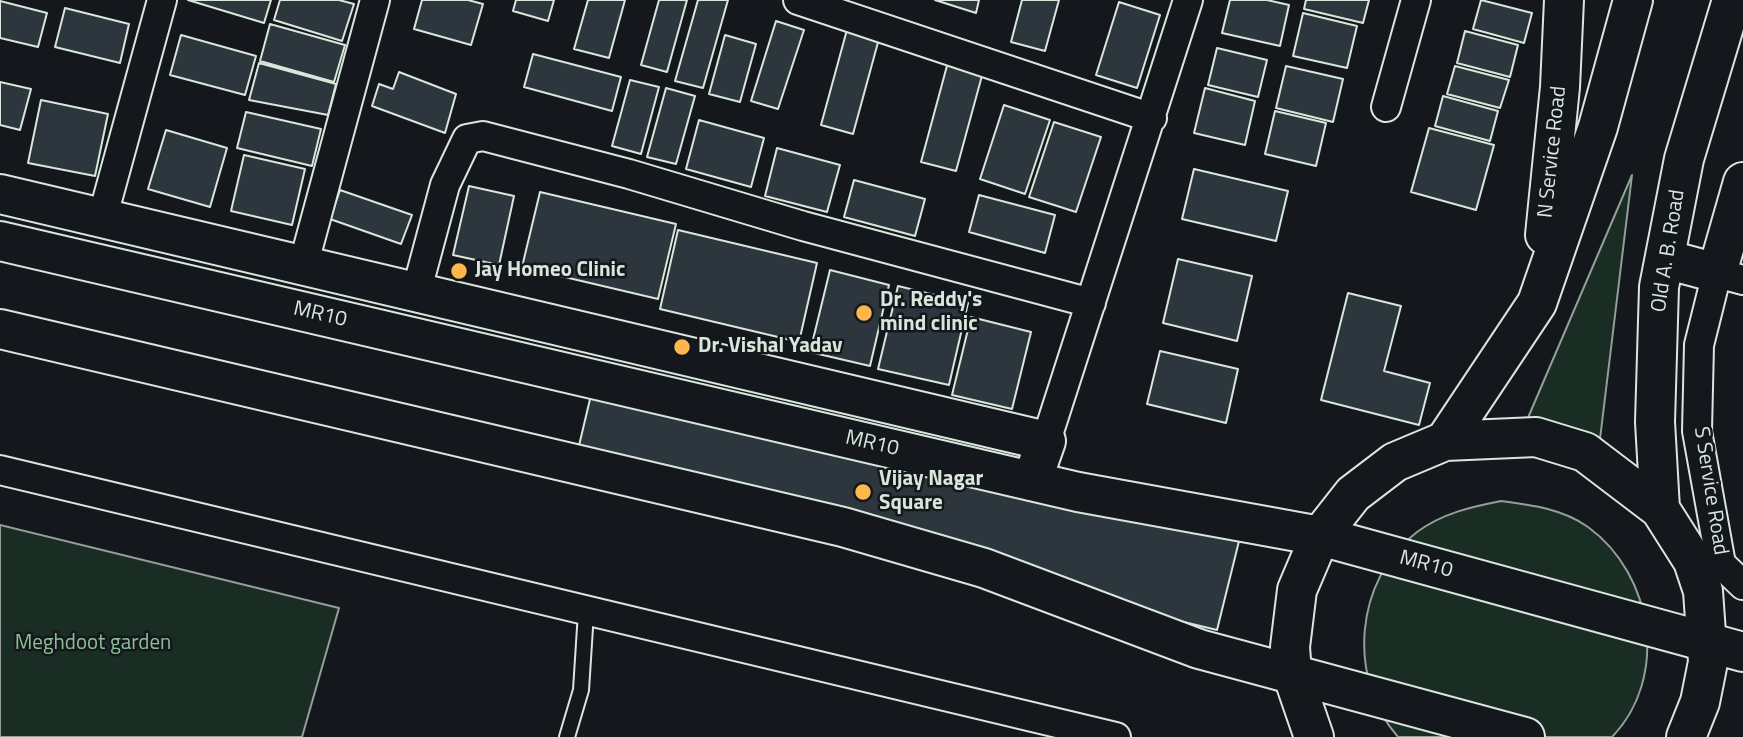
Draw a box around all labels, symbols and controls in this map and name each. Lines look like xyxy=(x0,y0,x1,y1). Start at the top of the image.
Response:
street label: N Service Road xyxy=(1534,85,1572,219)
street label: Old A. B. Road xyxy=(1647,188,1691,314)
place label: Jay Homeo Clinic xyxy=(475,258,625,284)
marker: Jay Homeo Clinic xyxy=(449,261,469,281)
place label: Dr. Reddy's mind clinic xyxy=(880,288,982,338)
street label: MR10 xyxy=(291,297,349,333)
marker: Dr. Reddy's mind clinic xyxy=(854,303,874,323)
place label: Dr. Vishal Yadav xyxy=(698,334,842,360)
marker: Dr. Vishal Yadav xyxy=(672,337,692,357)
street label: S Service Road xyxy=(1687,425,1733,557)
street label: MR10 xyxy=(843,426,901,462)
place label: Vijay Nagar Square xyxy=(879,467,983,517)
marker: Vijay Nagar Square xyxy=(853,482,873,502)
street label: MR10 xyxy=(1397,546,1455,584)
park label: Meghdoot garden xyxy=(15,631,171,657)

